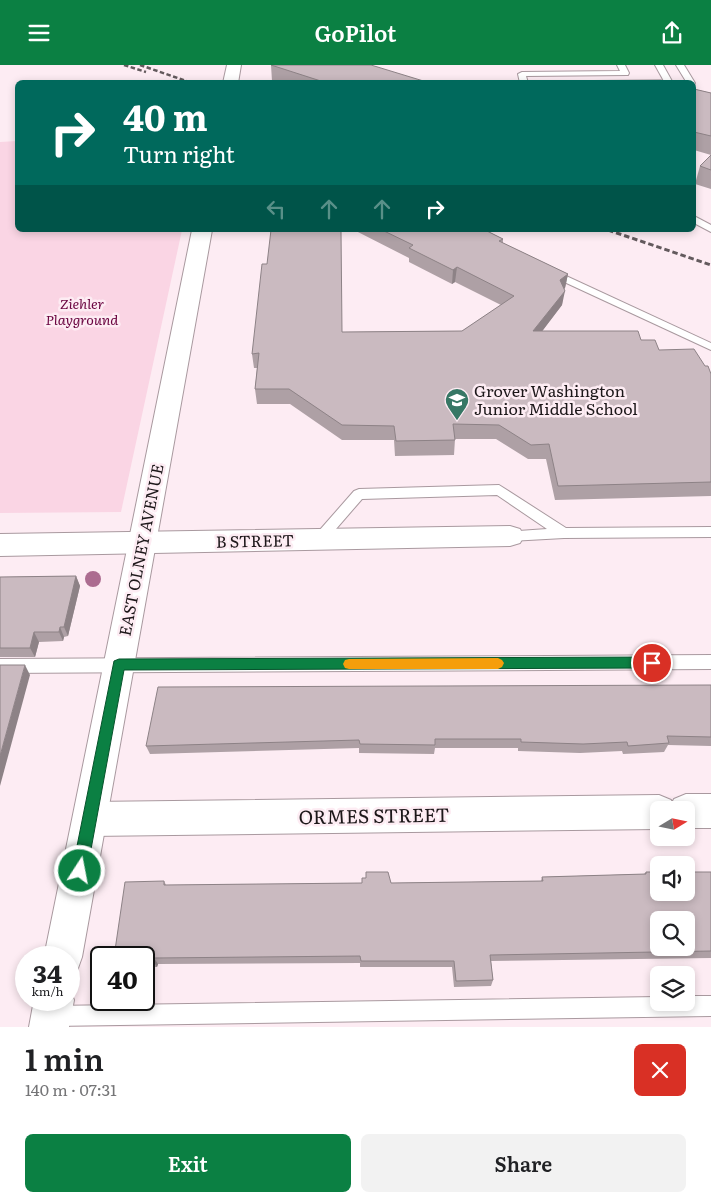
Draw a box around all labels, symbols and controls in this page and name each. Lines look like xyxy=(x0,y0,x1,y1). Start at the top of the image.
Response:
text: GoPilot xyxy=(315,16,396,49)
icon: menu xyxy=(25,19,53,47)
icon: share xyxy=(658,19,686,47)
text: 40 m xyxy=(123,90,208,142)
icon: right xyxy=(40,100,105,165)
text: Turn right xyxy=(123,137,235,170)
icon: left xyxy=(262,195,290,223)
icon: ahead xyxy=(315,195,343,223)
icon: ahead xyxy=(368,195,396,223)
icon: right xyxy=(421,195,449,223)
park label: Ziehler Playground xyxy=(46,293,118,329)
place label: Grover Washington Junior Middle School xyxy=(474,378,638,420)
school or university icon: Grover Washington Junior Middle School xyxy=(444,387,470,421)
street label: EAST OLNEY AVENUE xyxy=(112,462,168,638)
street label: B STREET xyxy=(216,527,294,553)
pin xyxy=(631,642,673,684)
icon: arrive xyxy=(638,649,666,677)
street label: ORMES STREET xyxy=(298,800,450,830)
north arrow xyxy=(650,801,695,846)
map controls xyxy=(650,801,695,1011)
position arrow xyxy=(53,844,105,896)
button: sound xyxy=(650,856,695,901)
button: search xyxy=(650,911,695,956)
speed limit sign: 40 xyxy=(90,946,155,1011)
text: 34 xyxy=(33,954,62,991)
button: layers xyxy=(650,966,695,1011)
text: km/h xyxy=(32,982,63,1000)
text: 1 min xyxy=(25,1036,104,1080)
button: close xyxy=(634,1044,686,1096)
text: 140 m · 07:31 xyxy=(25,1077,117,1101)
button: Exit xyxy=(25,1134,351,1192)
button: Share xyxy=(361,1134,686,1192)

